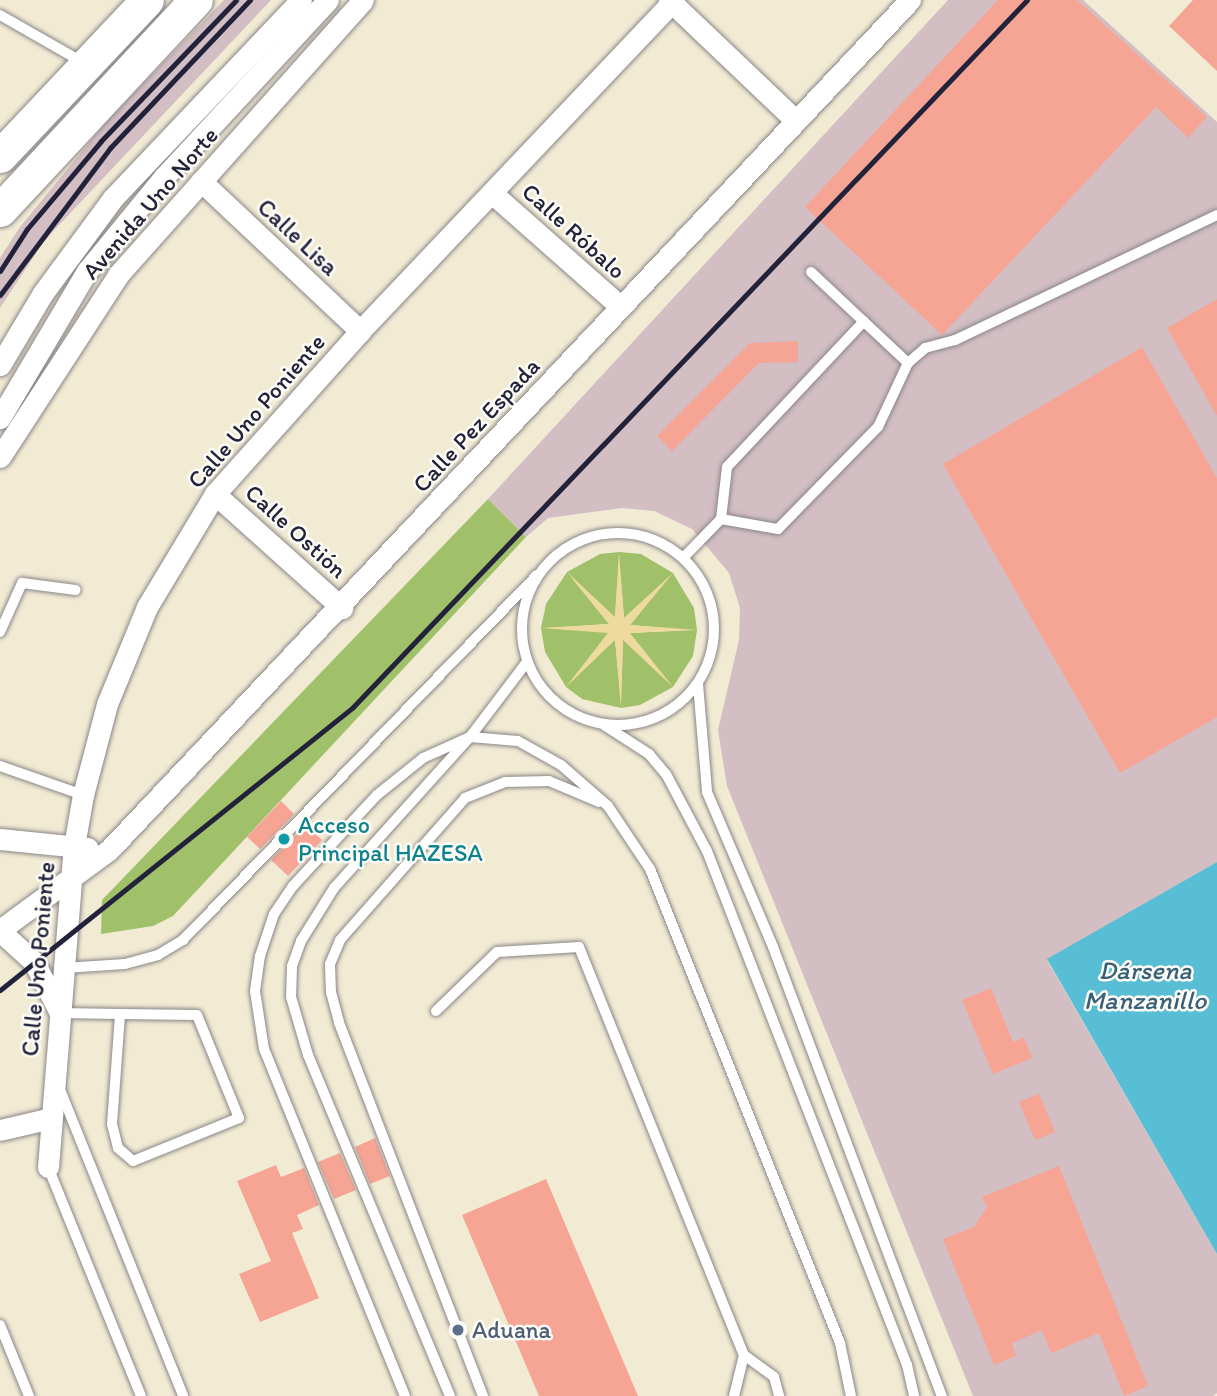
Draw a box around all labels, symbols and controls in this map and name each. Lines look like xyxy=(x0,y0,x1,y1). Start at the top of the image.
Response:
street label: Avenida Uno Norte xyxy=(76,121,224,285)
street label: Calle Róbalo xyxy=(516,177,632,285)
street label: Calle Lisa xyxy=(252,193,344,281)
street label: Calle Uno Poniente xyxy=(181,328,331,494)
street label: Calle Pez Espada xyxy=(407,352,545,498)
street label: Calle Ostión xyxy=(239,478,353,584)
place label: Acceso Principal HAZESA xyxy=(298,811,483,867)
marker: Acceso Principal HAZESA xyxy=(276,831,292,847)
street label: Calle Uno Poniente xyxy=(15,861,61,1057)
water label: Dársena Manzanillo xyxy=(1084,955,1206,1016)
place label: Aduana xyxy=(472,1316,551,1344)
marker: Aduana xyxy=(450,1322,466,1338)

